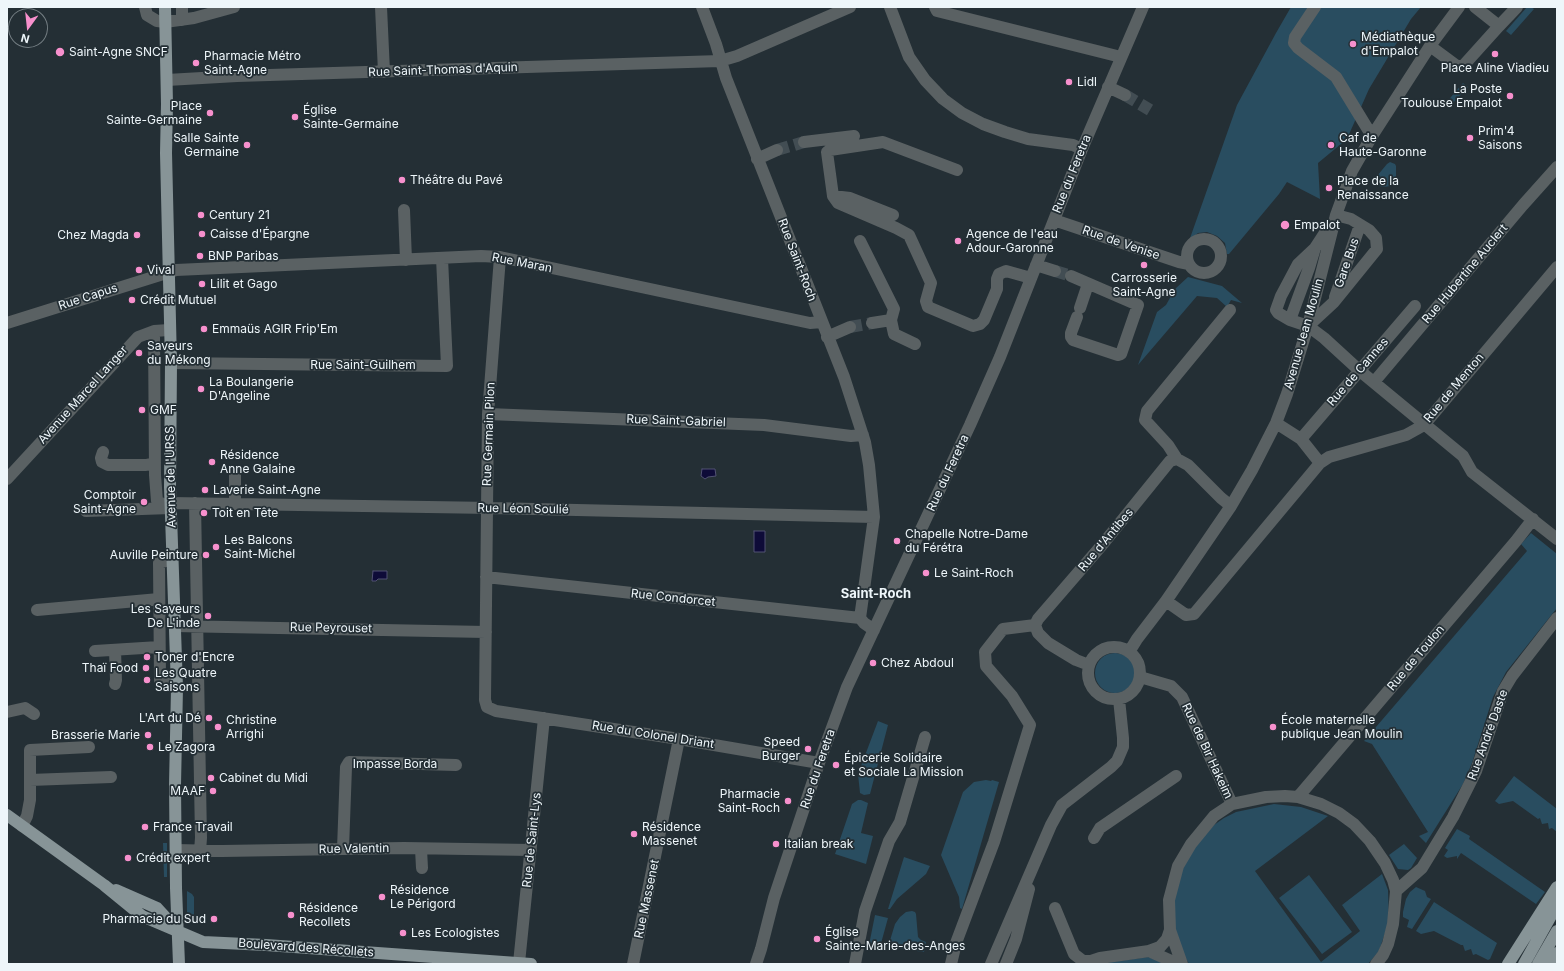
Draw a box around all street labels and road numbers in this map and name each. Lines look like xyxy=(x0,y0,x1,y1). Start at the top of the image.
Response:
street label: Rue Saint-Thomas d'Aquin xyxy=(368,60,518,80)
street label: Rue du Feretra xyxy=(1050,133,1094,215)
street label: Rue Saint-Roch xyxy=(775,217,819,303)
street label: Rue Hubertine Auclert xyxy=(1419,221,1511,327)
street label: Rue de Venise xyxy=(1080,223,1162,263)
street label: Gare Bus xyxy=(1332,236,1362,290)
street label: Rue Maran xyxy=(491,250,553,276)
street label: Avenue Jean Moulin xyxy=(1281,277,1327,391)
street label: Rue Capus xyxy=(57,281,119,313)
street label: Rue de Cannes xyxy=(1324,335,1392,409)
street label: Avenue Marcel Langer xyxy=(35,343,131,447)
street label: Rue de Menton xyxy=(1421,350,1487,426)
street label: Rue Saint-Guilhem xyxy=(310,358,416,372)
street label: Rue Germain Pilon xyxy=(480,382,498,486)
street label: Rue Saint-Gabriel xyxy=(626,412,726,430)
street label: Avenue de l'URSS xyxy=(163,426,179,528)
street label: Rue du Feretra xyxy=(924,432,972,514)
street label: Rue Léon Soulié xyxy=(477,501,569,517)
street label: Rue d'Antibes xyxy=(1075,505,1137,575)
street label: Rue Condorcet xyxy=(630,586,716,610)
street label: Rue Peyrouset xyxy=(290,620,372,636)
street label: Rue de Toulon xyxy=(1384,622,1448,694)
street label: Rue André Daste xyxy=(1465,688,1511,782)
street label: Rue de Bir Hakeim xyxy=(1179,701,1235,801)
street label: Rue du Colonel Driant xyxy=(591,718,715,752)
street label: Rue du Feretra xyxy=(798,727,838,811)
street label: Impasse Borda xyxy=(353,757,437,771)
street label: Rue de Saint-Lys xyxy=(520,792,544,888)
street label: Rue Valentin xyxy=(319,841,389,857)
street label: Rue Massenet xyxy=(632,858,662,940)
street label: Boulevard des Récollets xyxy=(238,936,374,960)

